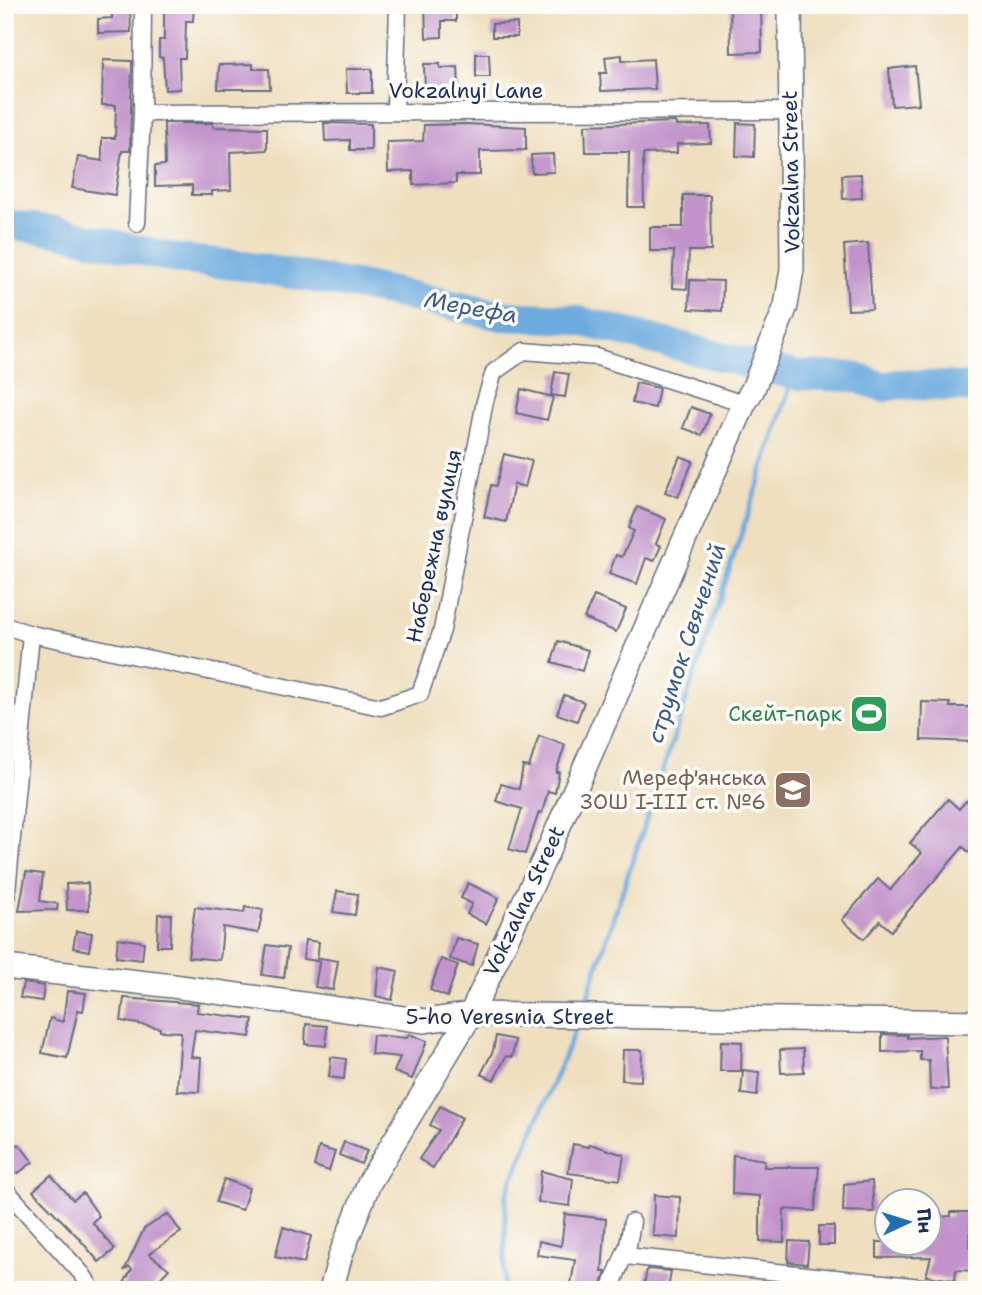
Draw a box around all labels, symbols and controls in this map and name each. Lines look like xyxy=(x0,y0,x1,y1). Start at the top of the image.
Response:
street label: Vokzalnyi Lane xyxy=(389,77,543,105)
street label: Vokzalna Street xyxy=(776,90,806,254)
water label: Мерефа xyxy=(422,284,520,330)
street label: Набережна вулиця xyxy=(400,447,468,645)
water label: струмок Свячений xyxy=(640,539,732,747)
sports icon: Скейт-парк xyxy=(848,693,890,735)
place label: Скейт-парк xyxy=(728,700,842,728)
place label: Мереф'янська ЗОШ І-ІІІ ст. №6 xyxy=(580,764,766,816)
school or university icon: Мереф'янська ЗОШ І-ІІІ ст. №6 xyxy=(772,769,814,811)
street label: Vokzalna Street xyxy=(477,821,571,981)
street label: 5-ho Veresnia Street xyxy=(406,1003,614,1031)
north arrow xyxy=(874,1186,944,1256)
text: Пн xyxy=(911,1207,938,1234)

